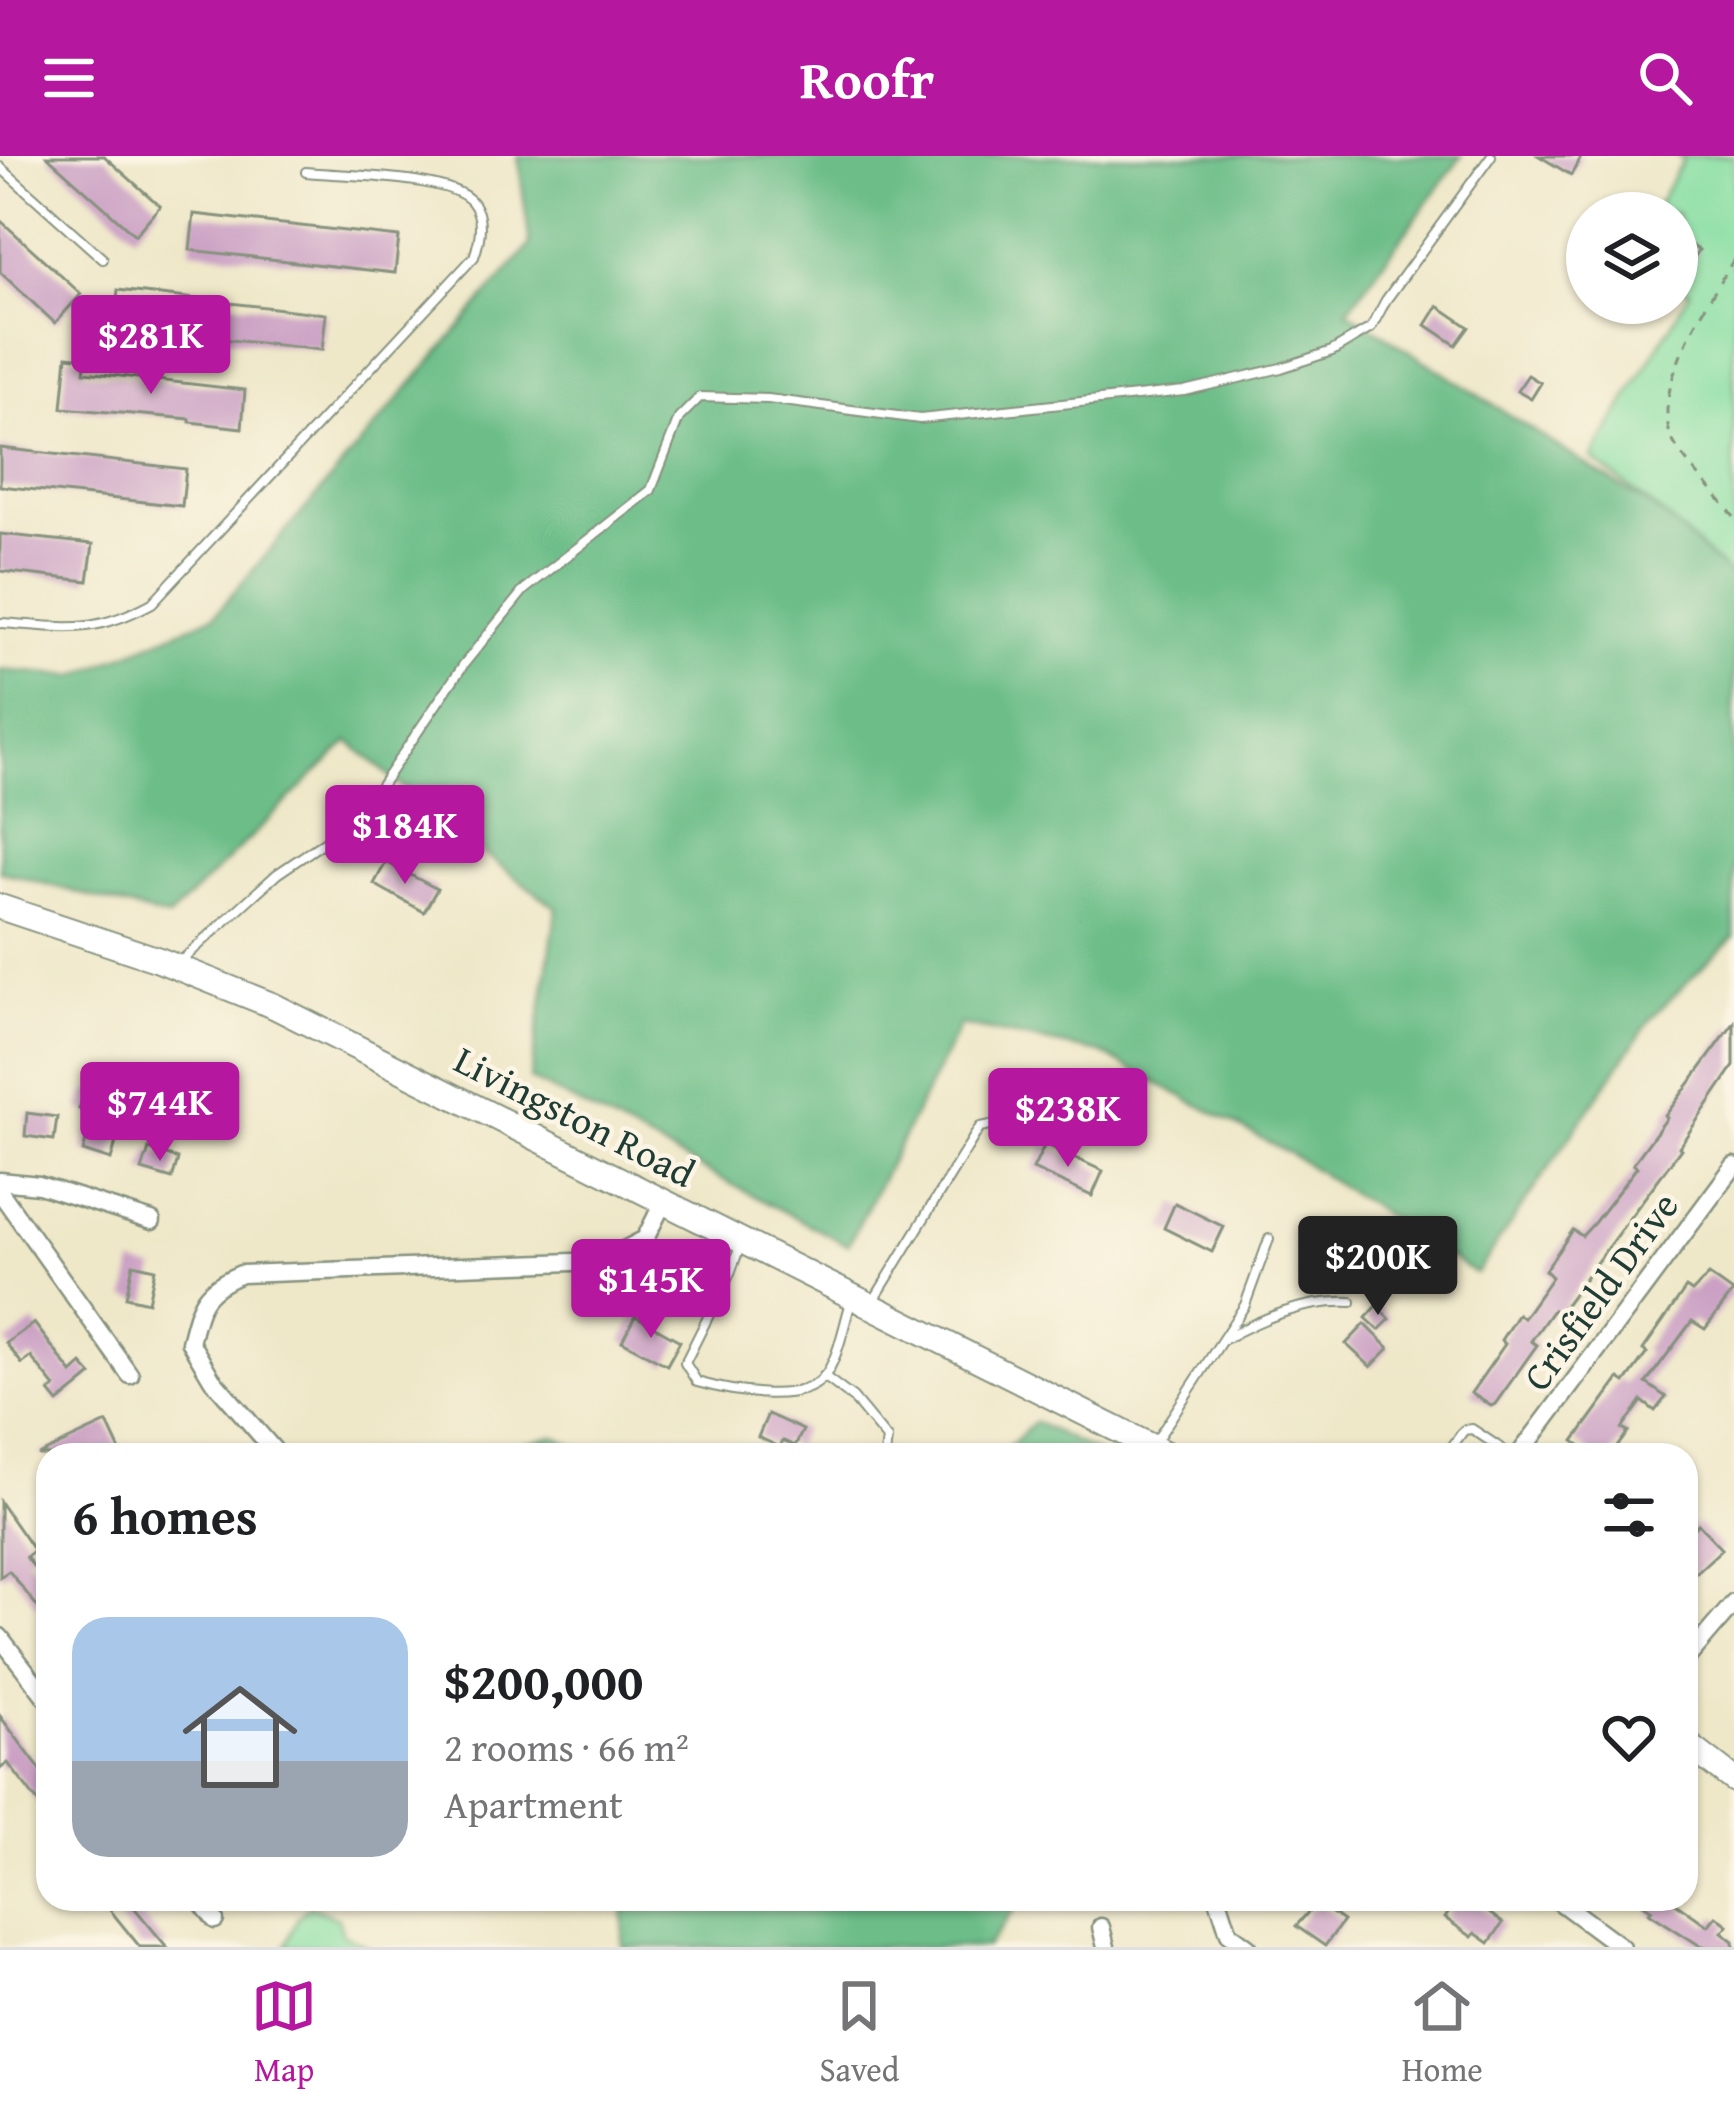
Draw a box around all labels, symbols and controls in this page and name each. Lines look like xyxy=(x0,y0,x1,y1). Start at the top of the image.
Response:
text: Roofr xyxy=(800,39,934,118)
icon: menu xyxy=(36,45,102,111)
icon: search xyxy=(1632,45,1698,111)
map controls xyxy=(1566,192,1698,324)
button: layers xyxy=(1566,192,1698,324)
pin: $281K xyxy=(67,295,235,397)
text: $281K xyxy=(98,305,204,362)
pin: $184K xyxy=(321,785,489,887)
text: $184K xyxy=(352,795,458,852)
street label: Livingston Road xyxy=(445,1030,705,1201)
pin: $744K xyxy=(76,1062,244,1164)
pin: $238K xyxy=(984,1068,1152,1170)
text: $744K xyxy=(107,1072,213,1129)
text: $238K xyxy=(1015,1078,1121,1135)
street label: Crisfield Drive xyxy=(1508,1180,1691,1402)
pin: $200K xyxy=(1294,1216,1462,1318)
text: $200K xyxy=(1325,1226,1431,1283)
pin: $145K xyxy=(567,1239,735,1341)
text: $145K xyxy=(598,1249,704,1306)
text: 6 homes xyxy=(72,1478,258,1553)
icon: filters xyxy=(1596,1482,1662,1548)
text: $200,000 xyxy=(444,1643,643,1718)
icon: home xyxy=(168,1665,312,1809)
icon: heart xyxy=(1596,1704,1662,1770)
text: 2 rooms · 66 m² xyxy=(444,1718,689,1775)
text: Apartment xyxy=(444,1775,623,1832)
tab: Map xyxy=(251,1973,317,2093)
tab: Saved xyxy=(819,1973,899,2093)
tab: Home xyxy=(1402,1973,1483,2093)

